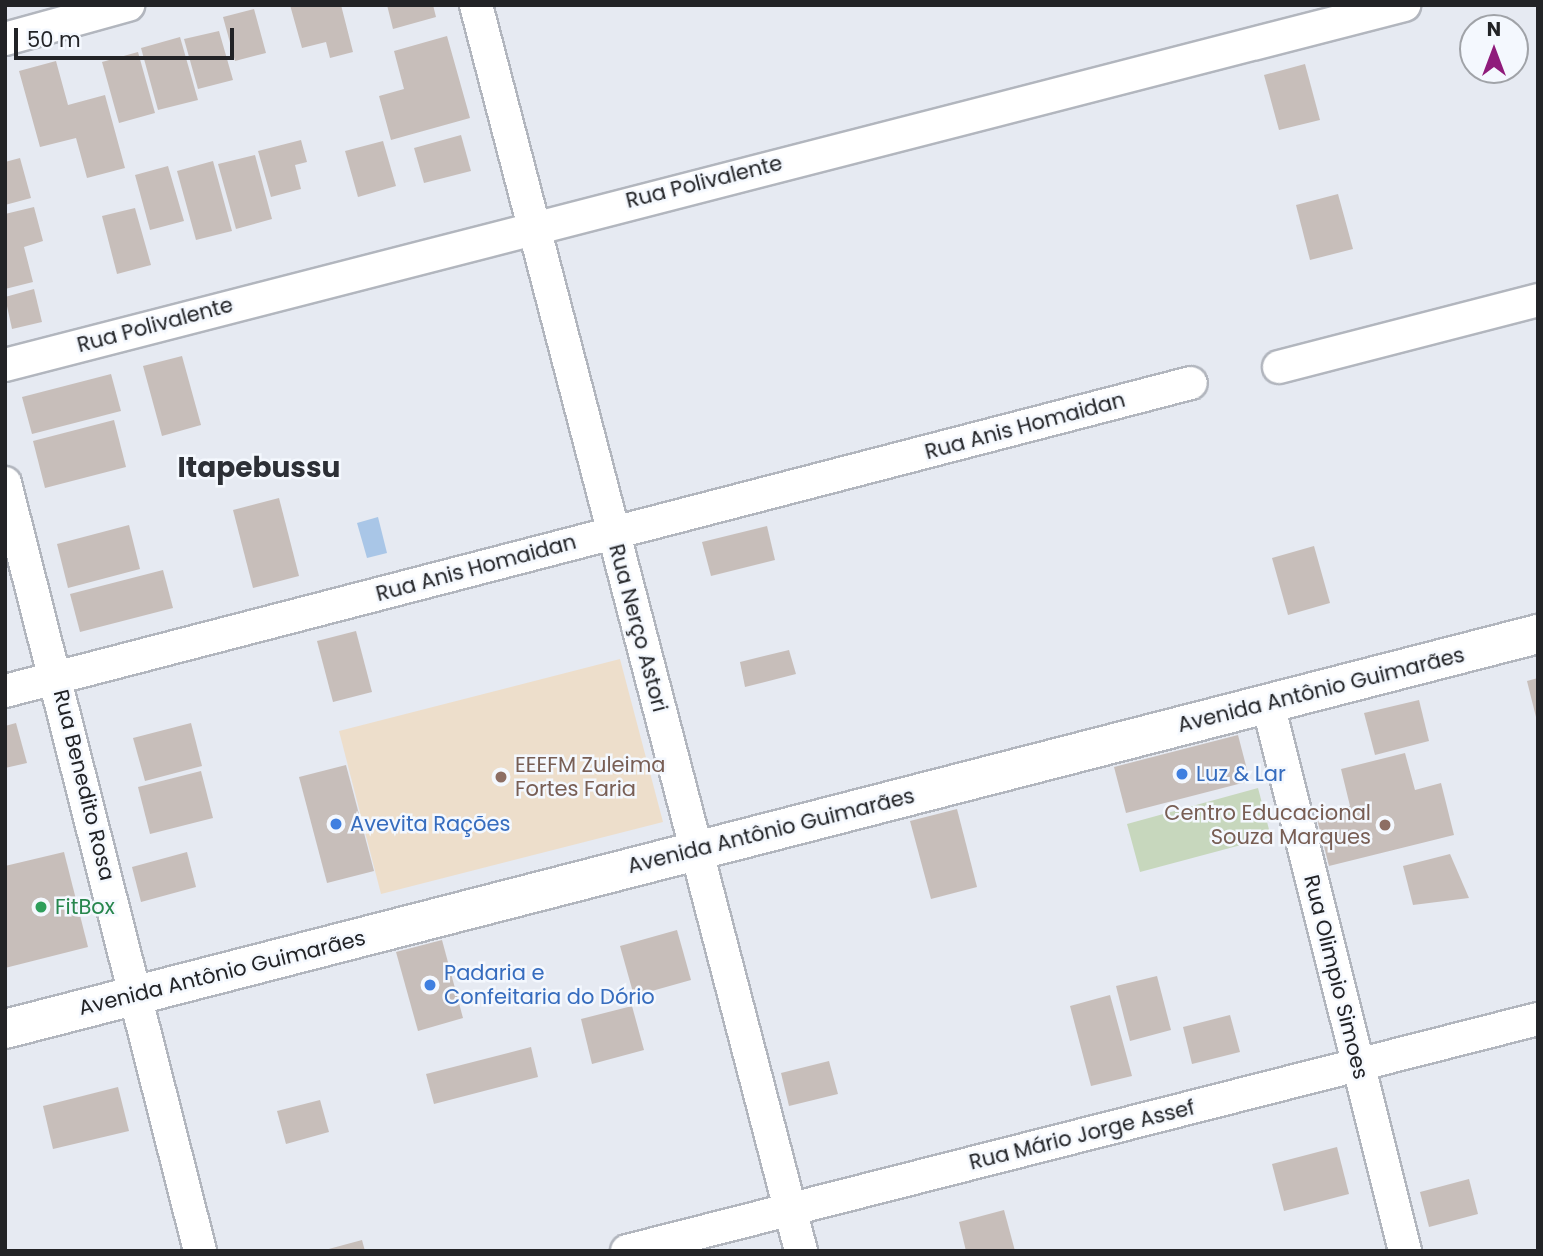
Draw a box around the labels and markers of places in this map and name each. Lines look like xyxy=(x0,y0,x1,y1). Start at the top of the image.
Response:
place label: EEEFM Zuleima Fortes Faria xyxy=(515,752,666,802)
place label: Luz & Lar xyxy=(1196,761,1286,787)
marker: Luz & Lar xyxy=(1174,766,1190,782)
marker: EEEFM Zuleima Fortes Faria xyxy=(493,769,509,785)
place label: Centro Educacional Souza Marques xyxy=(1164,800,1371,850)
place label: Avevita Rações xyxy=(350,811,510,837)
marker: Avevita Rações xyxy=(328,816,344,832)
marker: Centro Educacional Souza Marques xyxy=(1377,817,1393,833)
place label: FitBox xyxy=(55,894,115,920)
marker: FitBox xyxy=(33,899,49,915)
place label: Padaria e Confeitaria do Dório xyxy=(444,960,655,1010)
marker: Padaria e Confeitaria do Dório xyxy=(422,977,438,993)

